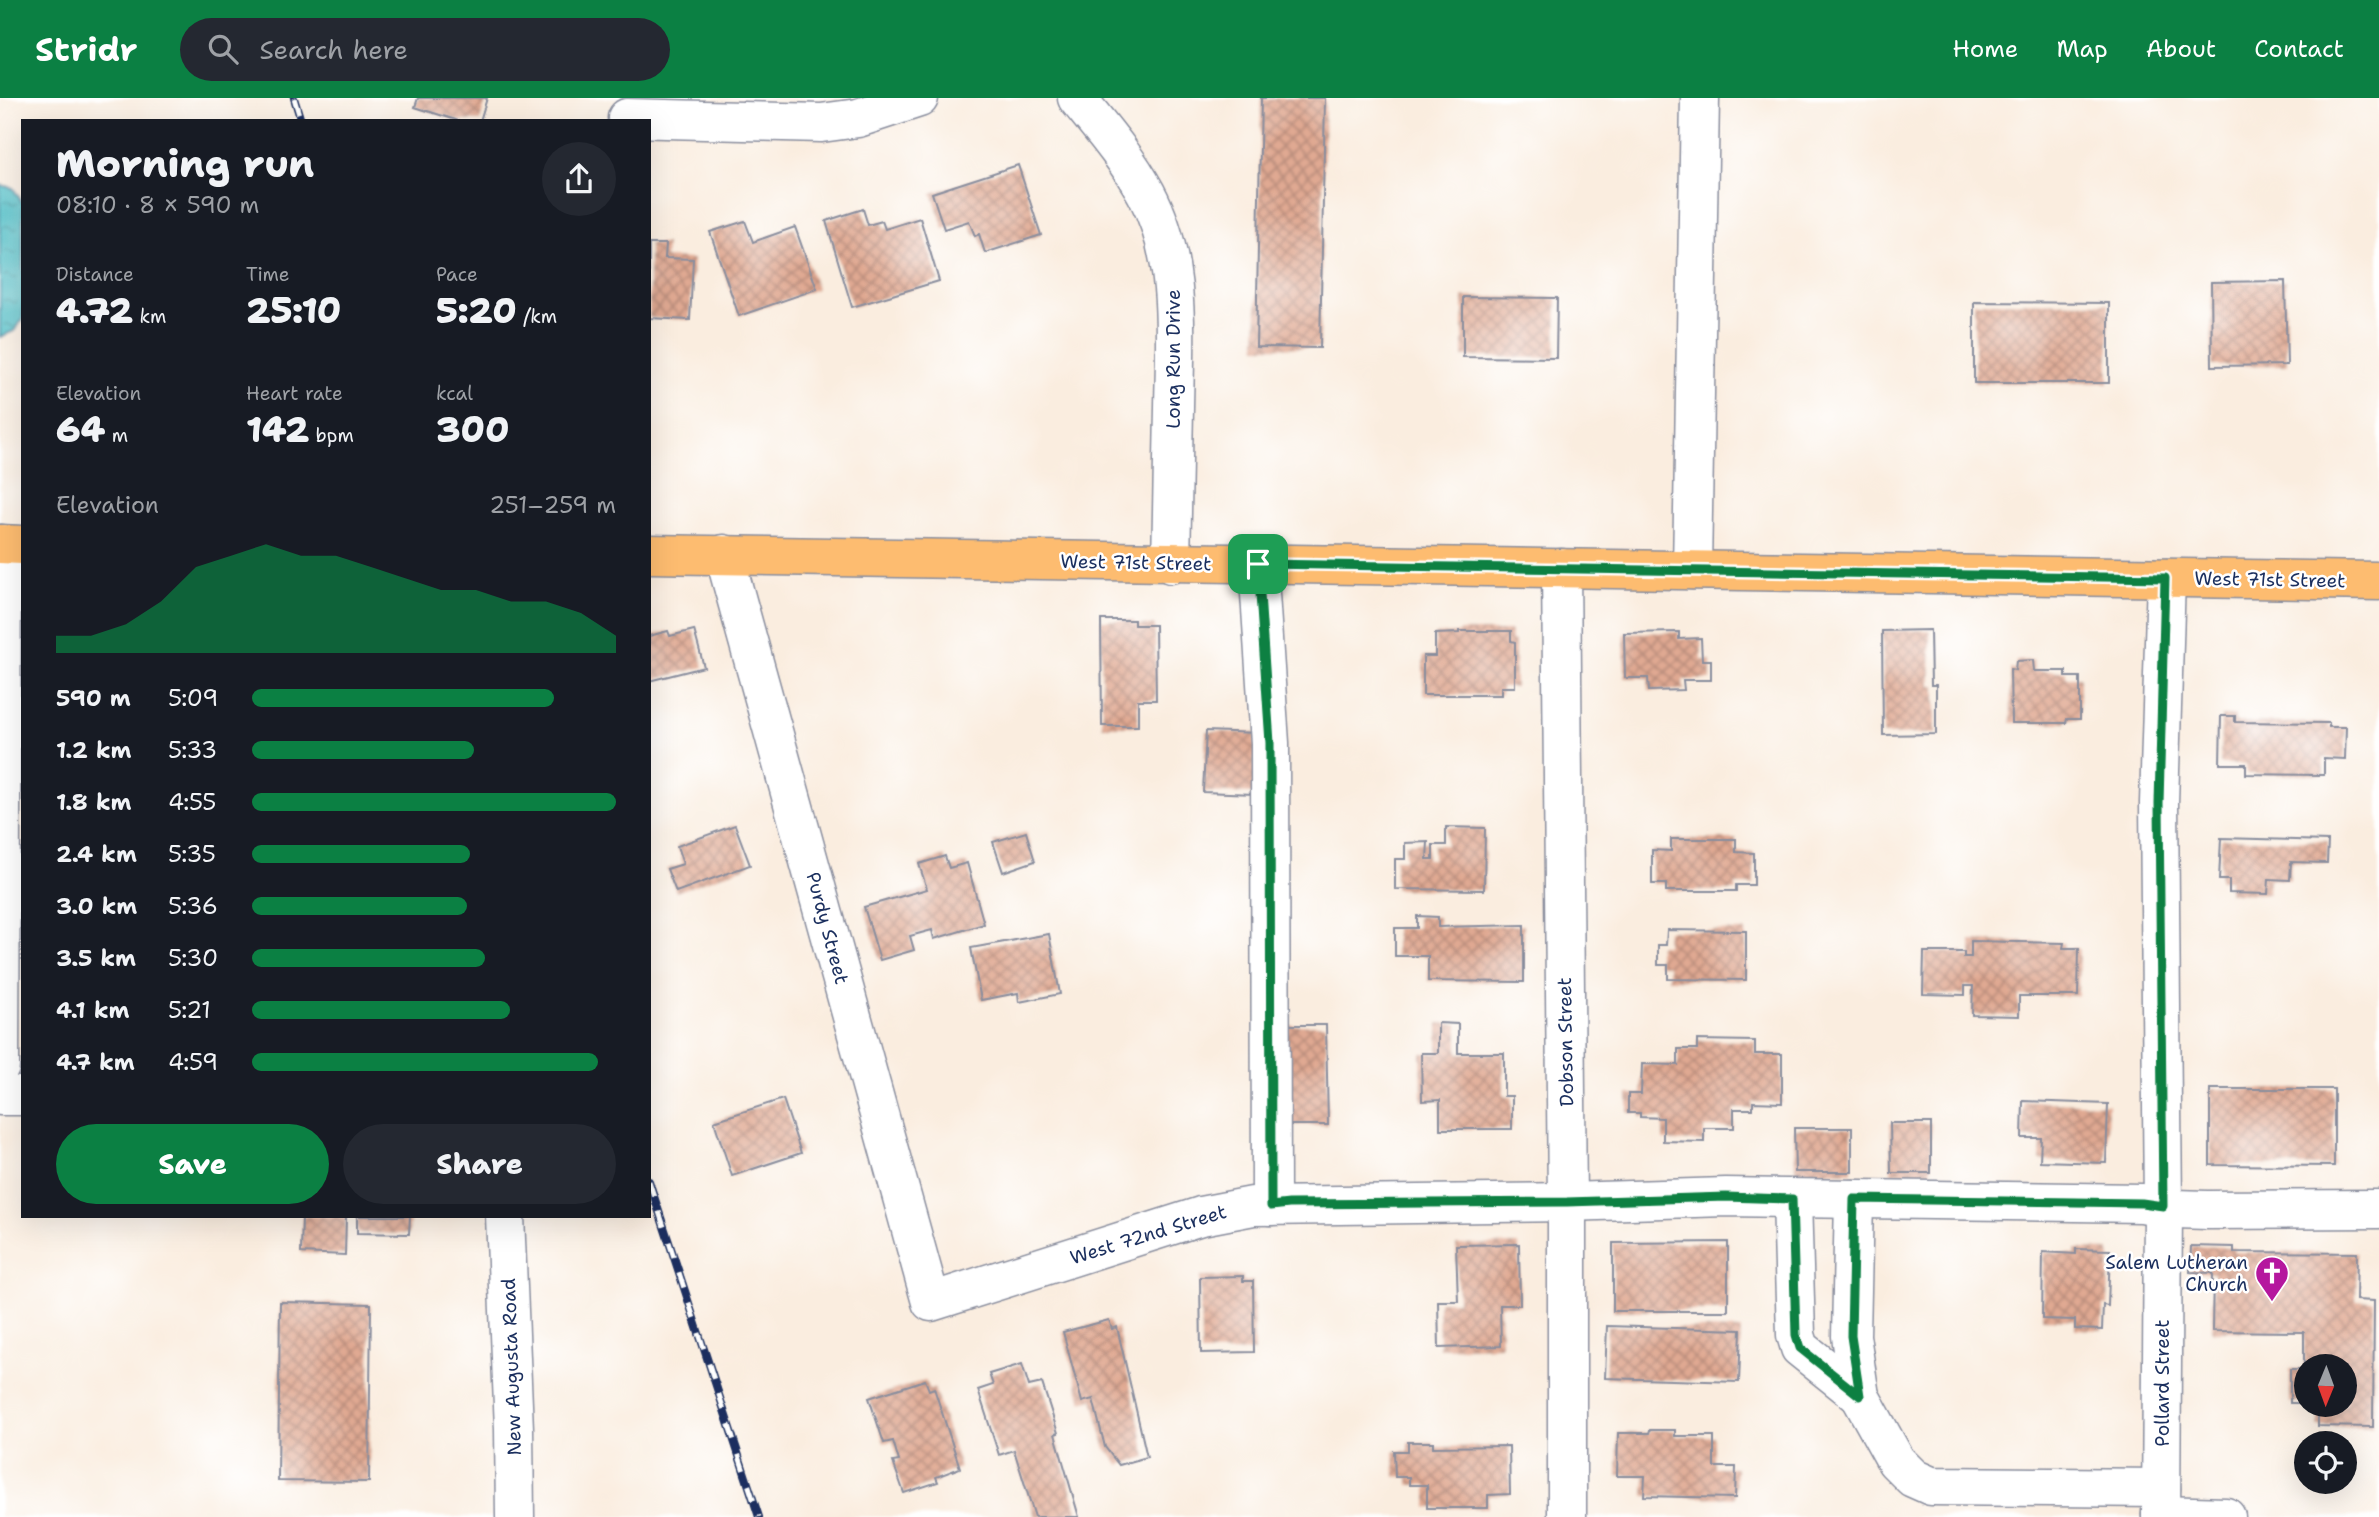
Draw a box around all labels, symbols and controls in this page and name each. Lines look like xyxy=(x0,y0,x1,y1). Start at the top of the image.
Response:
search box xyxy=(180,18,670,81)
text: Stridr xyxy=(35,27,138,72)
icon: search xyxy=(204,30,242,68)
text: Search here xyxy=(260,32,408,67)
text: Home xyxy=(1952,33,2018,65)
text: Map xyxy=(2056,33,2108,65)
text: About xyxy=(2146,33,2216,65)
text: Contact xyxy=(2254,33,2344,65)
text: Morning run xyxy=(56,138,314,189)
button: share xyxy=(542,142,616,216)
text: 08:10 · 8 × 590 m xyxy=(56,190,259,220)
text: Distance xyxy=(56,262,134,287)
text: Time xyxy=(246,262,290,287)
text: Pace xyxy=(436,262,478,287)
text: 4.72 xyxy=(56,287,133,334)
text: 25:10 xyxy=(246,287,341,334)
text: 5:20 xyxy=(436,287,517,334)
street label: Long Run Drive xyxy=(1161,289,1186,429)
text: km xyxy=(133,304,166,329)
text: /km xyxy=(517,304,557,329)
text: Elevation xyxy=(56,381,141,406)
text: Heart rate xyxy=(246,381,343,406)
text: kcal xyxy=(436,381,473,406)
text: 64 xyxy=(56,406,105,453)
text: 142 xyxy=(246,406,309,453)
text: 300 xyxy=(436,406,510,453)
text: m xyxy=(105,423,128,448)
text: bpm xyxy=(309,423,354,448)
text: Elevation xyxy=(56,490,159,520)
text: 251–259 m xyxy=(489,490,616,520)
pin xyxy=(1228,534,1288,594)
icon: arrive xyxy=(1239,545,1277,583)
street label: West 71st Street xyxy=(1060,549,1212,576)
street label: West 71st Street xyxy=(2194,566,2346,593)
text: 590 m xyxy=(56,683,131,713)
text: 5:09 xyxy=(168,683,218,713)
text: 1.2 km xyxy=(56,735,132,765)
text: 5:33 xyxy=(168,735,217,765)
text: 1.8 km xyxy=(56,787,131,817)
text: 4:55 xyxy=(168,787,216,817)
text: 2.4 km xyxy=(56,839,137,869)
text: 5:35 xyxy=(168,839,216,869)
street label: Purdy Street xyxy=(801,869,854,987)
text: 3.0 km xyxy=(56,891,137,921)
text: 5:36 xyxy=(168,891,218,921)
text: 3.5 km xyxy=(56,943,136,973)
text: 5:30 xyxy=(168,943,218,973)
street label: Dobson Street xyxy=(1552,977,1579,1107)
text: 4.1 km xyxy=(56,995,129,1025)
text: 5:21 xyxy=(168,995,211,1025)
text: 4.7 km xyxy=(56,1047,135,1077)
text: 4:59 xyxy=(168,1047,218,1077)
button: Save xyxy=(56,1124,329,1204)
button: Share xyxy=(343,1124,616,1204)
street label: West 72nd Street xyxy=(1067,1199,1229,1270)
place label: Salem Lutheran Church xyxy=(2105,1250,2248,1297)
church icon: Salem Lutheran Church xyxy=(2253,1254,2291,1303)
street label: New Augusta Road xyxy=(496,1278,527,1456)
street label: Pollard Street xyxy=(2150,1319,2175,1447)
north arrow xyxy=(2294,1354,2357,1418)
map controls xyxy=(2294,1354,2357,1494)
button: locate xyxy=(2294,1431,2357,1494)

